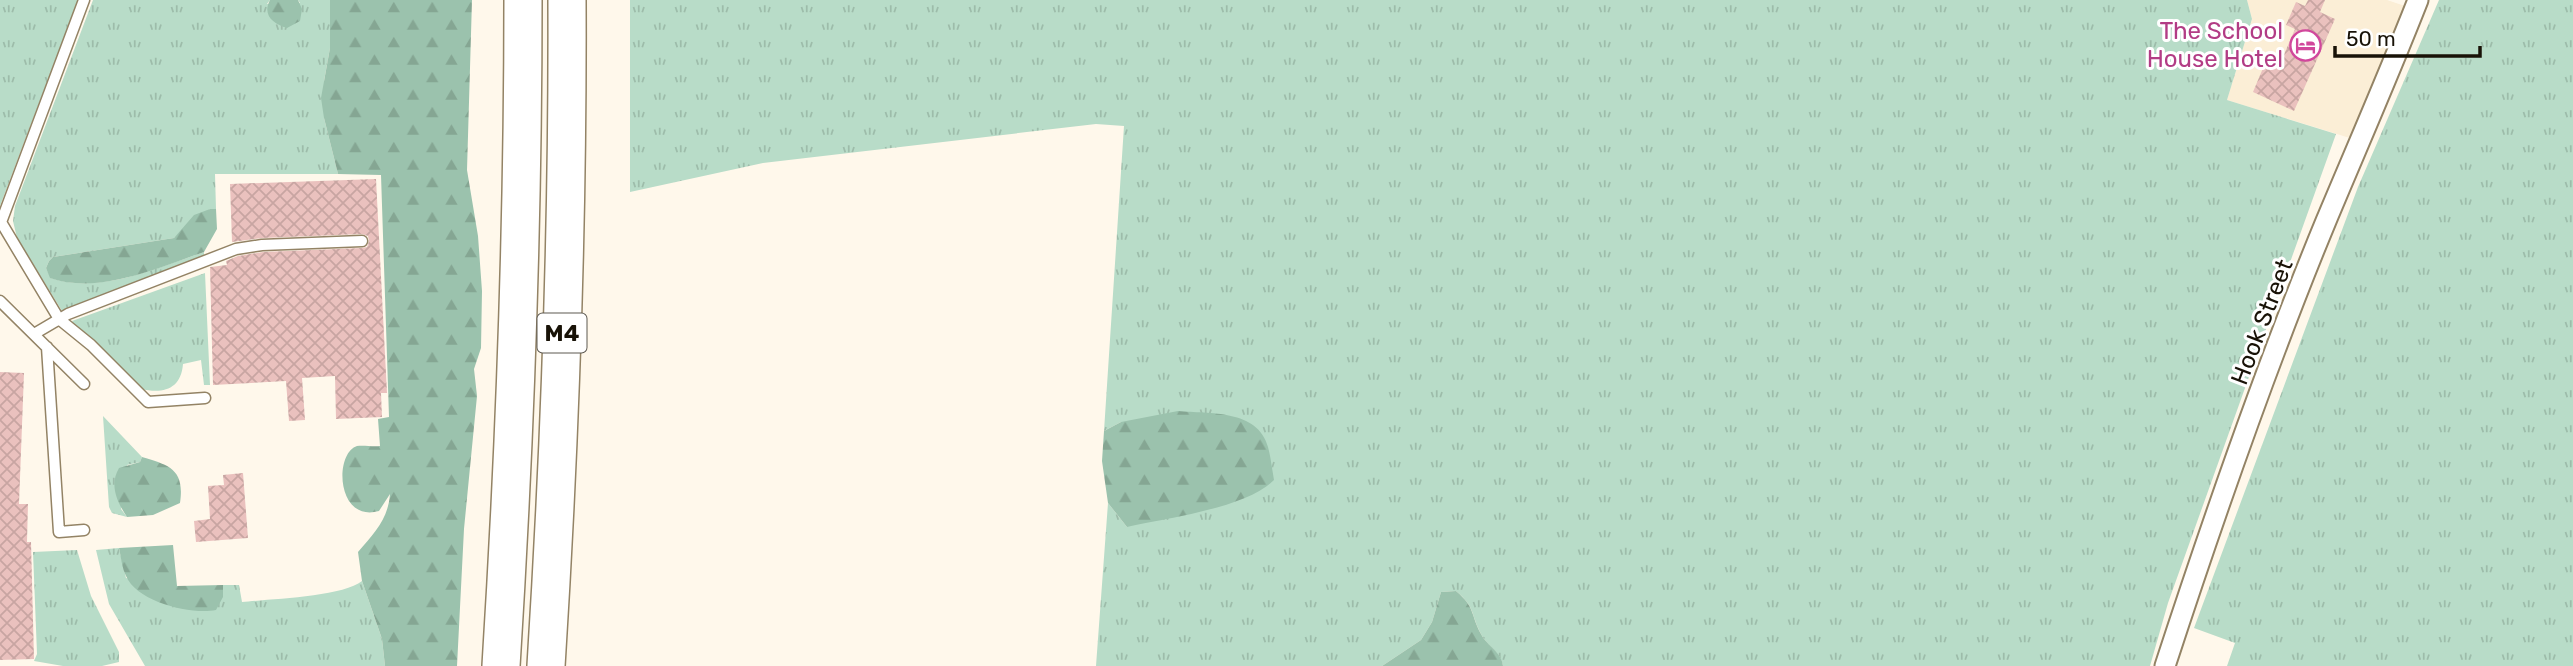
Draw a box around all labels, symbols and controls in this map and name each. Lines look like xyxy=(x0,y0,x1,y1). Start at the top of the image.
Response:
scale bar xyxy=(2335,14,2480,58)
place label: The School House Hotel xyxy=(2147,17,2283,73)
text: 50 m xyxy=(2346,26,2396,51)
hotel icon: The School House Hotel xyxy=(2289,28,2323,62)
street label: Hook Street xyxy=(2225,255,2299,389)
road number: M4 xyxy=(538,314,586,352)

